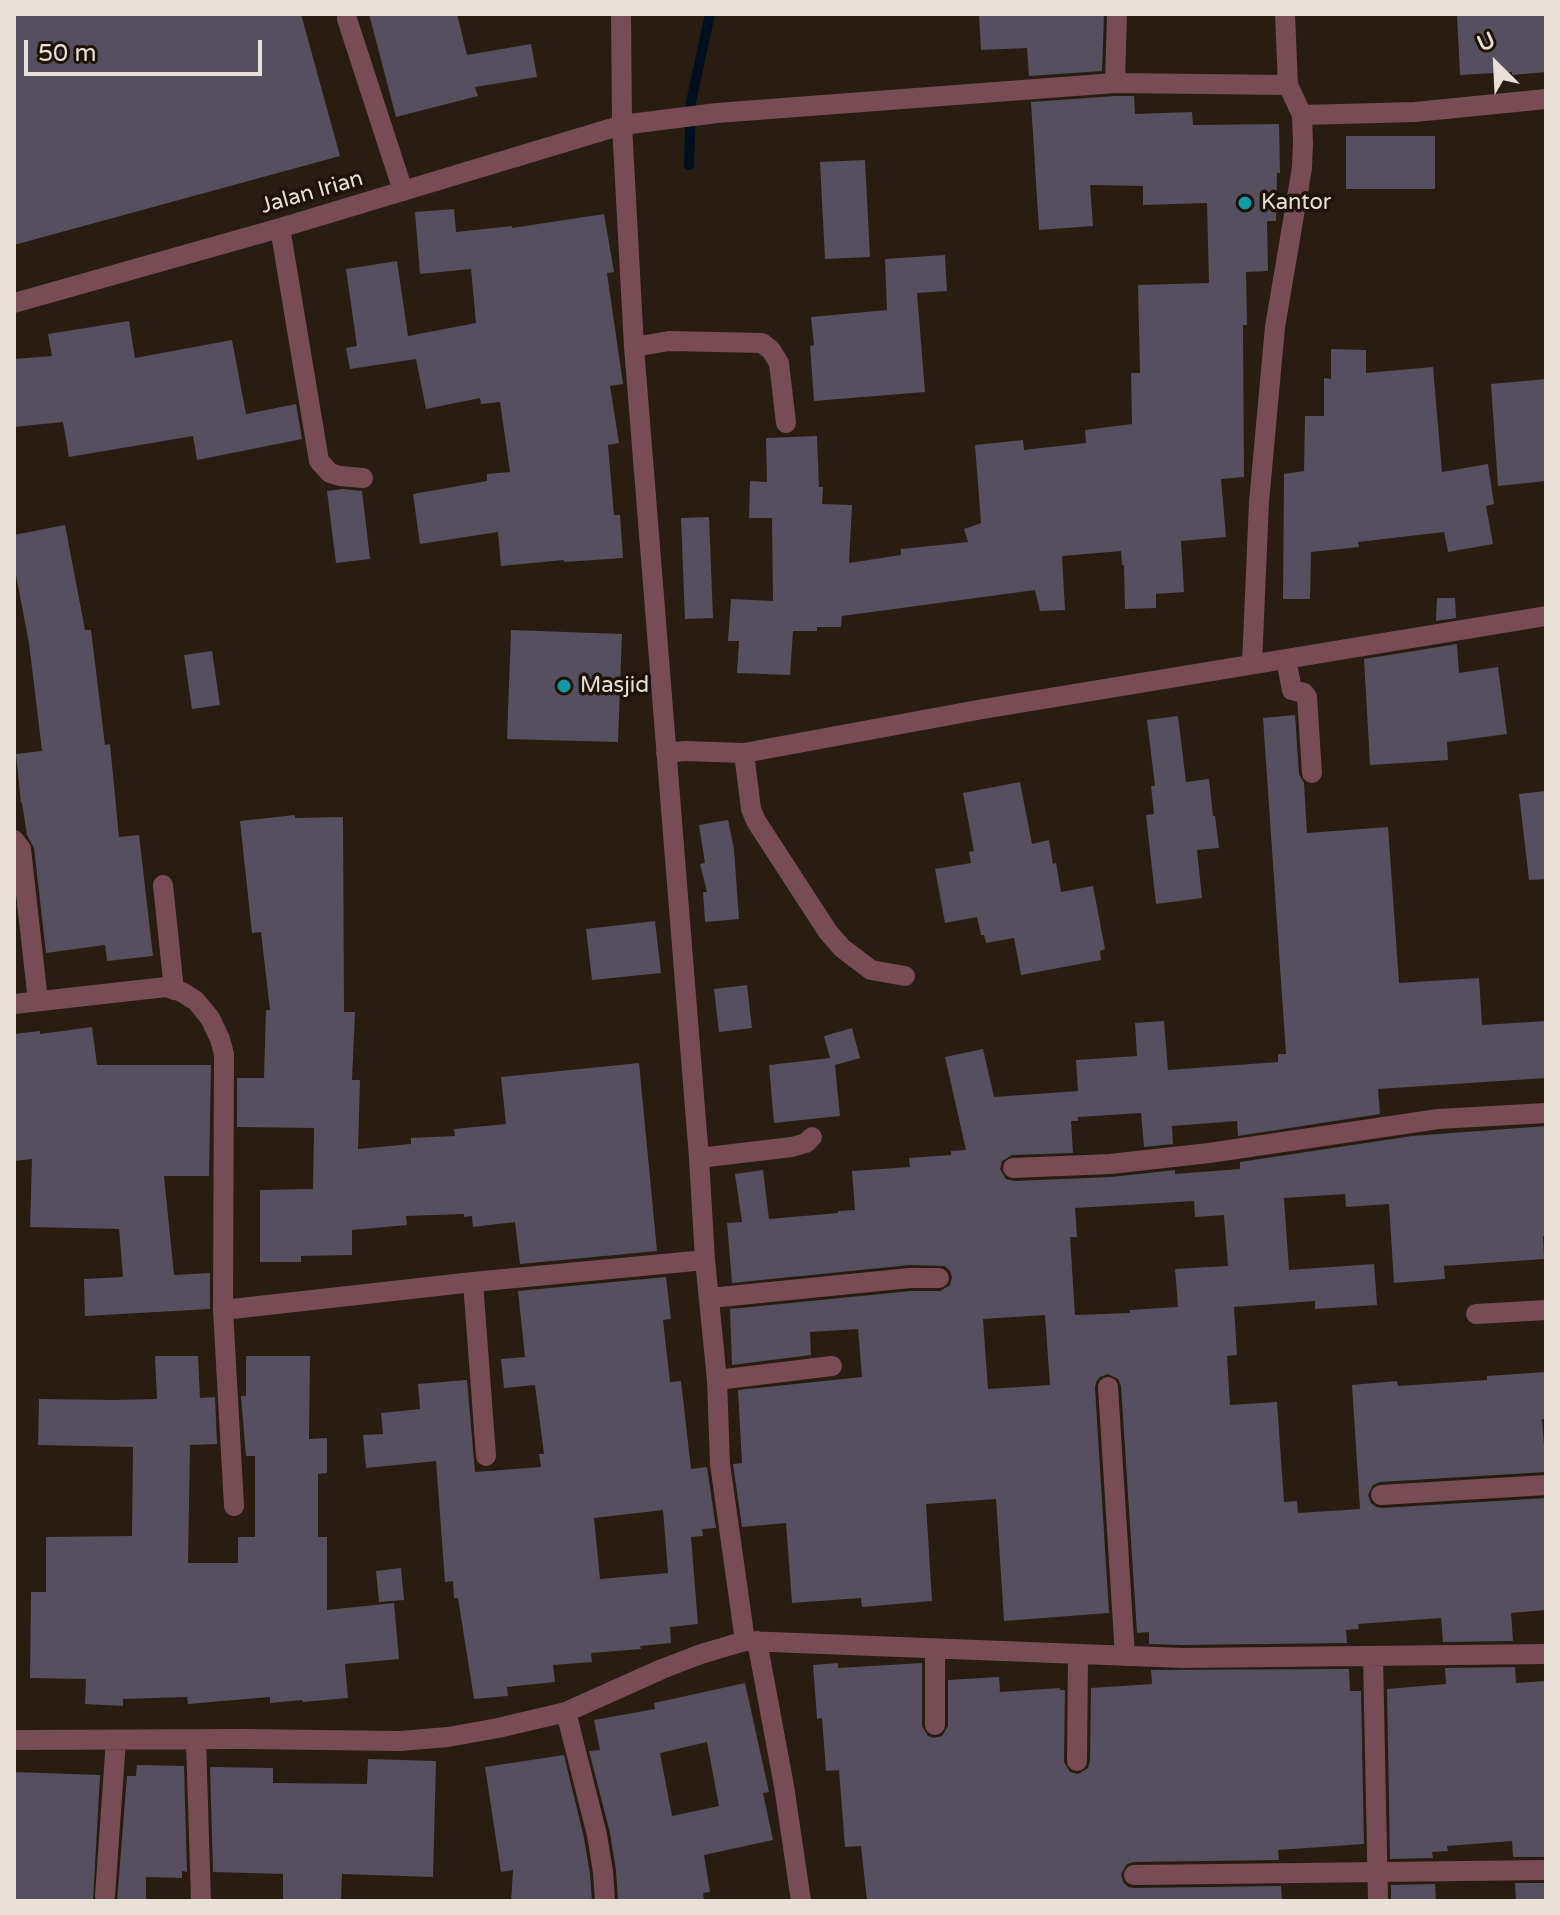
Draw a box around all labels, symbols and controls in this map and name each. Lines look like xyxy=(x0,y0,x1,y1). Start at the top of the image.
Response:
scale bar xyxy=(28,24,266,74)
north arrow xyxy=(1456,24,1536,104)
text: U xyxy=(1473,27,1499,57)
text: 50 m xyxy=(38,39,96,68)
street label: Jalan Irian xyxy=(258,166,366,220)
place label: Kantor xyxy=(1261,190,1331,216)
marker: Kantor xyxy=(1236,194,1254,212)
place label: Masjid xyxy=(580,673,649,699)
marker: Masjid xyxy=(555,677,573,695)

